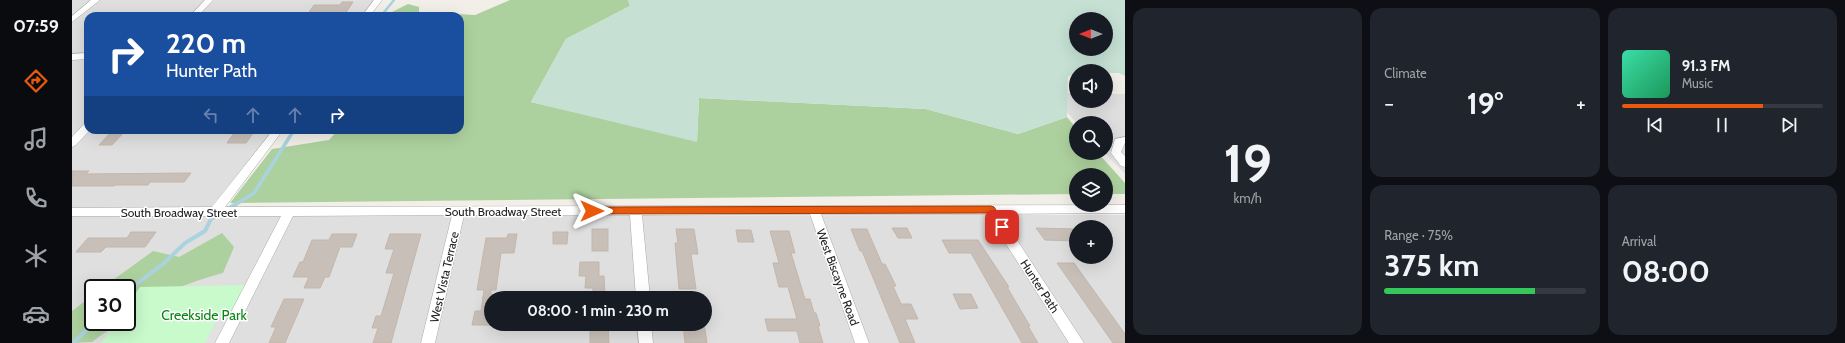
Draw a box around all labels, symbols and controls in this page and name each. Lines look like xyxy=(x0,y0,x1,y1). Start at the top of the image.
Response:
north arrow xyxy=(1069,12,1113,56)
map controls xyxy=(1069,12,1113,264)
text: 07:59 xyxy=(13,15,59,37)
text: 220 m xyxy=(166,26,246,60)
icon: right xyxy=(100,28,152,80)
text: 91.3 FM xyxy=(1682,57,1731,75)
text: Hunter Path xyxy=(166,60,257,82)
button: sound xyxy=(1069,64,1113,108)
text: Climate xyxy=(1384,65,1427,81)
icon: directions xyxy=(22,67,50,95)
text: Music xyxy=(1682,75,1713,91)
text: 19° xyxy=(1467,85,1503,122)
text: − xyxy=(1384,90,1394,117)
text: + xyxy=(1576,90,1586,117)
icon: left xyxy=(200,104,222,126)
icon: ahead xyxy=(242,104,264,126)
icon: ahead xyxy=(284,104,306,126)
icon: right xyxy=(326,104,348,126)
icon: previous xyxy=(1644,114,1666,136)
icon: pause xyxy=(1711,114,1733,136)
icon: next xyxy=(1778,114,1800,136)
button: search xyxy=(1069,116,1113,160)
icon: music xyxy=(22,125,50,153)
text: 19 xyxy=(1223,132,1272,195)
button: layers xyxy=(1069,168,1113,212)
icon: phone xyxy=(22,184,50,212)
position arrow xyxy=(571,190,613,232)
text: km/h xyxy=(1233,190,1262,206)
street label: South Broadway Street xyxy=(445,204,561,219)
street label: South Broadway Street xyxy=(121,205,237,220)
pin xyxy=(985,210,1019,244)
icon: arrive xyxy=(991,216,1013,238)
button: + xyxy=(1069,220,1113,264)
street label: West Biscayne Road xyxy=(814,227,862,327)
text: Range · 75% xyxy=(1384,227,1453,243)
street label: West Vista Terrace xyxy=(426,230,462,324)
text: Arrival xyxy=(1622,233,1656,249)
icon: climate xyxy=(22,242,50,270)
text: 375 km xyxy=(1384,247,1479,284)
text: 08:00 xyxy=(1622,253,1710,290)
street label: Hunter Path xyxy=(1017,256,1063,316)
speed limit sign: 30 xyxy=(84,279,136,331)
icon: car xyxy=(22,300,50,328)
text: 08:00 · 1 min · 230 m xyxy=(527,302,669,320)
park label: Creekside Park xyxy=(161,306,247,324)

